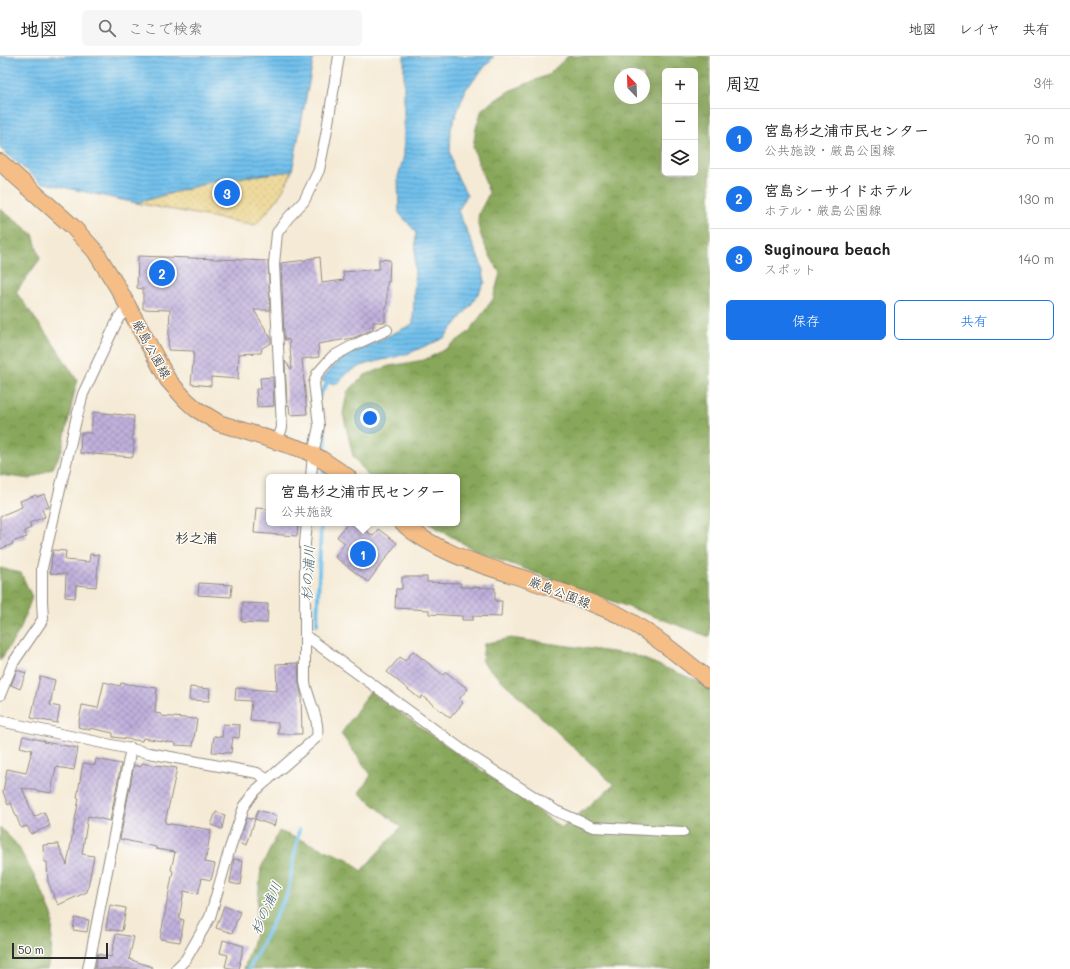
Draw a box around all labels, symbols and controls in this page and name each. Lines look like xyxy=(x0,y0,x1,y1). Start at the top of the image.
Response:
search box xyxy=(82,10,362,46)
text: 地図 xyxy=(20,16,58,41)
icon: search xyxy=(96,17,118,39)
text: ここで検索 xyxy=(128,18,203,38)
text: 地図 xyxy=(909,19,937,38)
text: レイヤ xyxy=(959,19,1000,38)
text: 共有 xyxy=(1022,19,1050,38)
north arrow xyxy=(614,68,650,104)
map controls xyxy=(662,68,698,176)
button: + xyxy=(662,68,698,104)
text: 周辺 xyxy=(726,72,760,94)
text: 3件 xyxy=(1033,74,1054,91)
button: − xyxy=(662,104,698,140)
text: 宮島杉之浦市民センター xyxy=(764,120,929,140)
text: 1 xyxy=(736,130,742,147)
text: 70 m xyxy=(1024,130,1054,147)
button: layers xyxy=(662,140,698,176)
text: 公共施設 · 厳島公園線 xyxy=(764,141,895,158)
pin: 3 xyxy=(214,178,240,208)
text: 宮島シーサイドホテル xyxy=(764,180,913,200)
text: 2 xyxy=(735,190,743,207)
text: 130 m xyxy=(1018,190,1054,207)
text: ホテル · 厳島公園線 xyxy=(764,201,881,218)
text: Suginoura beach xyxy=(764,239,890,259)
text: 3 xyxy=(735,250,743,267)
text: 140 m xyxy=(1018,250,1054,267)
pin: 2 xyxy=(149,258,175,288)
text: スポット xyxy=(764,260,816,277)
button: 保存 xyxy=(726,300,886,340)
button: 共有 xyxy=(894,300,1054,340)
street label: 厳島公園線 xyxy=(129,316,176,382)
your location xyxy=(360,408,380,428)
popup xyxy=(266,474,460,526)
text: 宮島杉之浦市民センター xyxy=(280,481,446,501)
text: 公共施設 xyxy=(280,502,333,519)
district label: 杉之浦 xyxy=(175,528,217,547)
pin: 1 xyxy=(350,539,376,569)
water label: 杉の浦川 xyxy=(297,545,318,601)
street label: 厳島公園線 xyxy=(527,572,594,611)
water label: 杉の浦川 xyxy=(245,878,286,937)
scale bar xyxy=(12,941,108,960)
text: 50 m xyxy=(18,942,44,957)

